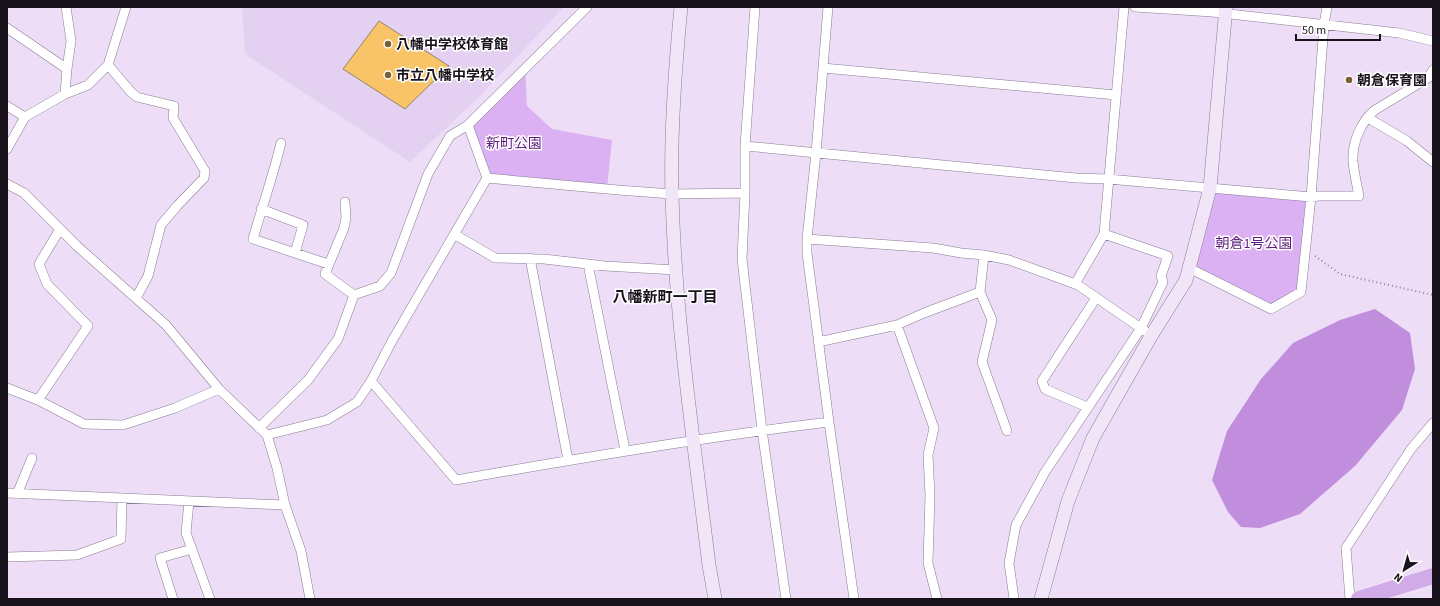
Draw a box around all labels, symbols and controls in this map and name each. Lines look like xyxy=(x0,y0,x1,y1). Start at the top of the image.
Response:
scale bar xyxy=(1296,16,1380,42)
text: 50 m xyxy=(1302,22,1326,39)
place label: 八幡中学校体育館 xyxy=(396,35,508,55)
marker: 八幡中学校体育館 xyxy=(383,39,393,49)
place label: 市立八幡中学校 xyxy=(396,66,494,86)
marker: 市立八幡中学校 xyxy=(383,70,393,80)
place label: 朝倉保育園 xyxy=(1357,71,1427,91)
marker: 朝倉保育園 xyxy=(1344,75,1354,85)
park label: 新町公園 xyxy=(486,134,542,154)
park label: 朝倉1号公園 xyxy=(1216,234,1292,254)
district label: 八幡新町一丁目 xyxy=(612,287,718,308)
north arrow xyxy=(1384,550,1424,590)
text: N xyxy=(1391,569,1406,586)

